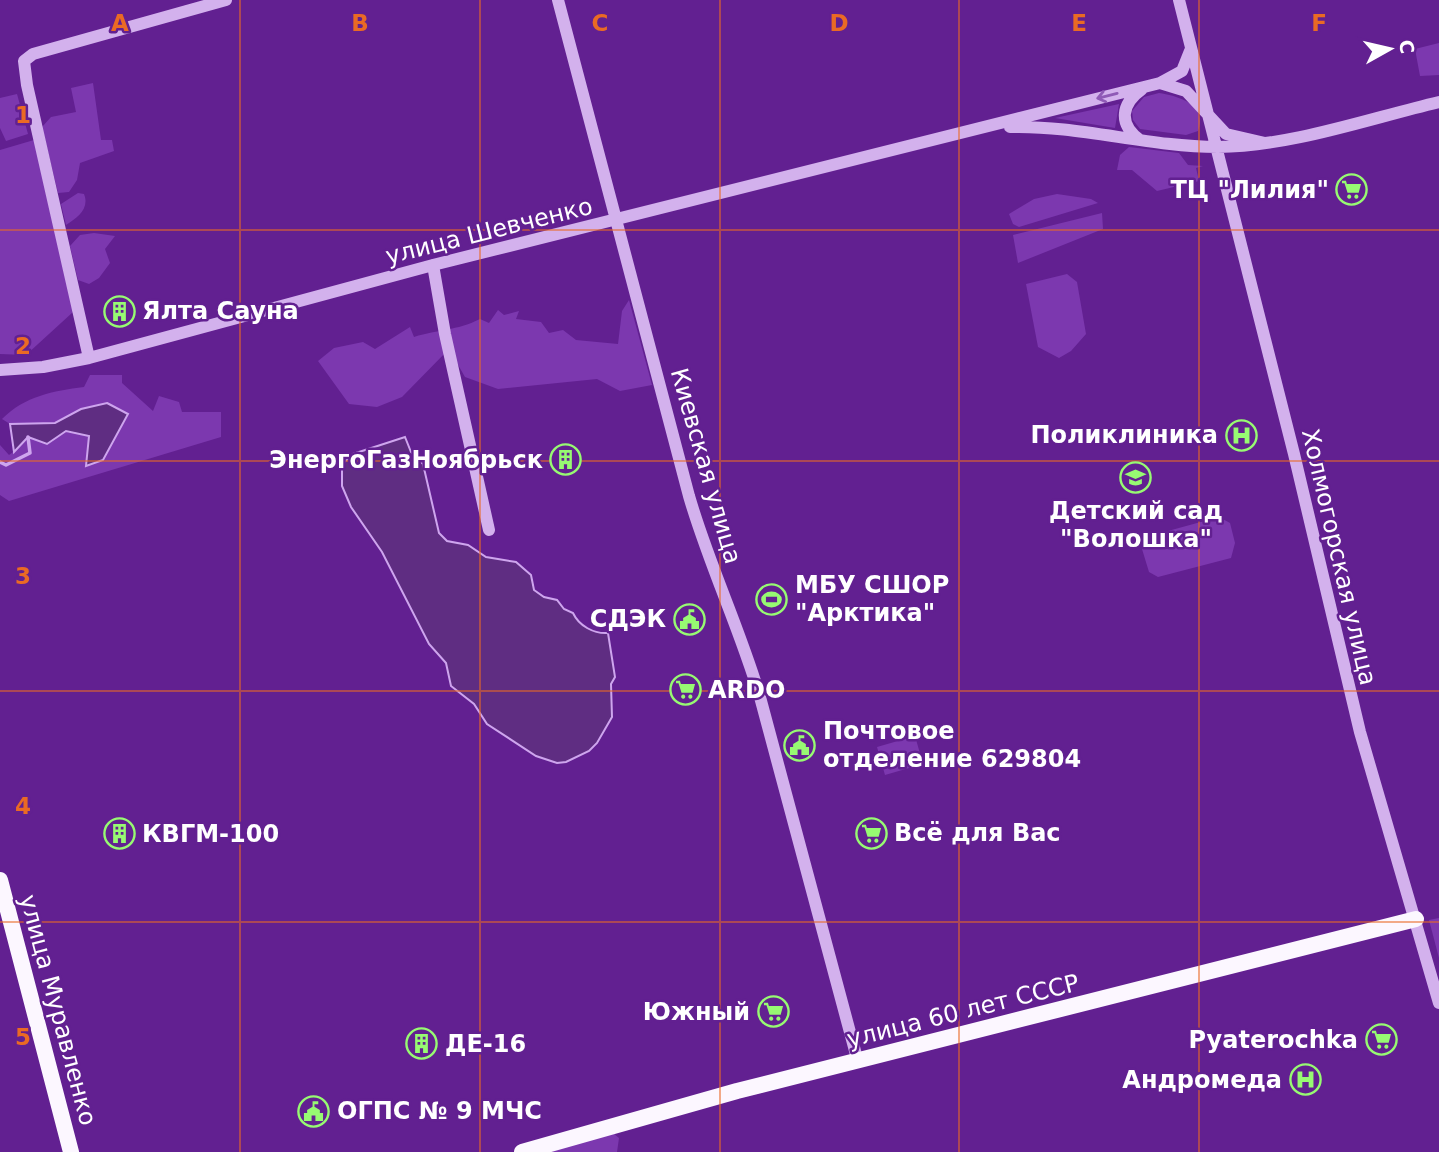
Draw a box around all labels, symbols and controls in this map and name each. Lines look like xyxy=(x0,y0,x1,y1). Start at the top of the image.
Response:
text: A xyxy=(111,10,129,36)
text: B xyxy=(351,10,369,36)
text: C xyxy=(592,10,608,36)
text: D xyxy=(829,10,849,36)
text: E xyxy=(1071,10,1087,36)
text: F xyxy=(1311,10,1327,36)
north arrow xyxy=(1355,14,1425,84)
text: С xyxy=(1395,38,1419,55)
one-way arrow xyxy=(1096,90,1119,103)
text: 1 xyxy=(15,102,31,128)
supermarket icon: ТЦ "Лилия" xyxy=(1335,173,1369,207)
place label: ТЦ "Лилия" xyxy=(1170,176,1329,204)
street label: улица Шевченко xyxy=(383,192,595,270)
building icon: Ялта Сауна xyxy=(102,294,136,328)
place label: Ялта Сауна xyxy=(142,297,299,325)
text: 2 xyxy=(15,333,31,359)
street label: Киевская улица xyxy=(665,365,747,567)
hospital icon: Поликлиника xyxy=(1224,418,1258,452)
place label: Поликлиника xyxy=(1030,421,1218,449)
street label: Холмогорская улица xyxy=(1296,426,1382,688)
building icon: ЭнергоГазНоябрьск xyxy=(549,443,583,477)
place label: ЭнергоГазНоябрьск xyxy=(269,446,543,474)
school or university icon: Детский сад "Волошка" xyxy=(1119,460,1153,494)
place label: Детский сад "Волошка" xyxy=(1049,497,1223,553)
text: 3 xyxy=(15,563,31,589)
place label: МБУ СШОР "Арктика" xyxy=(795,571,949,627)
sports icon: МБУ СШОР "Арктика" xyxy=(755,582,789,616)
public building icon: СДЭК xyxy=(672,602,706,636)
place label: СДЭК xyxy=(590,605,666,633)
supermarket icon: ARDO xyxy=(668,673,702,707)
place label: ARDO xyxy=(708,676,785,704)
place label: Почтовое отделение 629804 xyxy=(823,717,1081,773)
public building icon: Почтовое отделение 629804 xyxy=(783,728,817,762)
text: 4 xyxy=(15,793,31,819)
supermarket icon: Всё для Вас xyxy=(854,816,888,850)
building icon: КВГМ-100 xyxy=(102,817,136,851)
place label: Всё для Вас xyxy=(894,819,1061,847)
place label: КВГМ-100 xyxy=(142,820,279,848)
street label: улица Муравленко xyxy=(14,892,102,1128)
street label: улица 60 лет СССР xyxy=(844,969,1082,1053)
supermarket icon: Южный xyxy=(756,995,790,1029)
place label: Южный xyxy=(643,998,750,1026)
supermarket icon: Pyaterochka xyxy=(1364,1023,1398,1057)
text: 5 xyxy=(15,1024,31,1050)
place label: Pyaterochka xyxy=(1189,1026,1358,1054)
building icon: ДЕ-16 xyxy=(405,1027,439,1061)
place label: ДЕ-16 xyxy=(445,1030,526,1058)
hospital icon: Андромеда xyxy=(1288,1063,1322,1097)
place label: Андромеда xyxy=(1122,1066,1282,1094)
public building icon: ОГПС № 9 МЧС xyxy=(297,1094,331,1128)
place label: ОГПС № 9 МЧС xyxy=(337,1097,542,1125)

